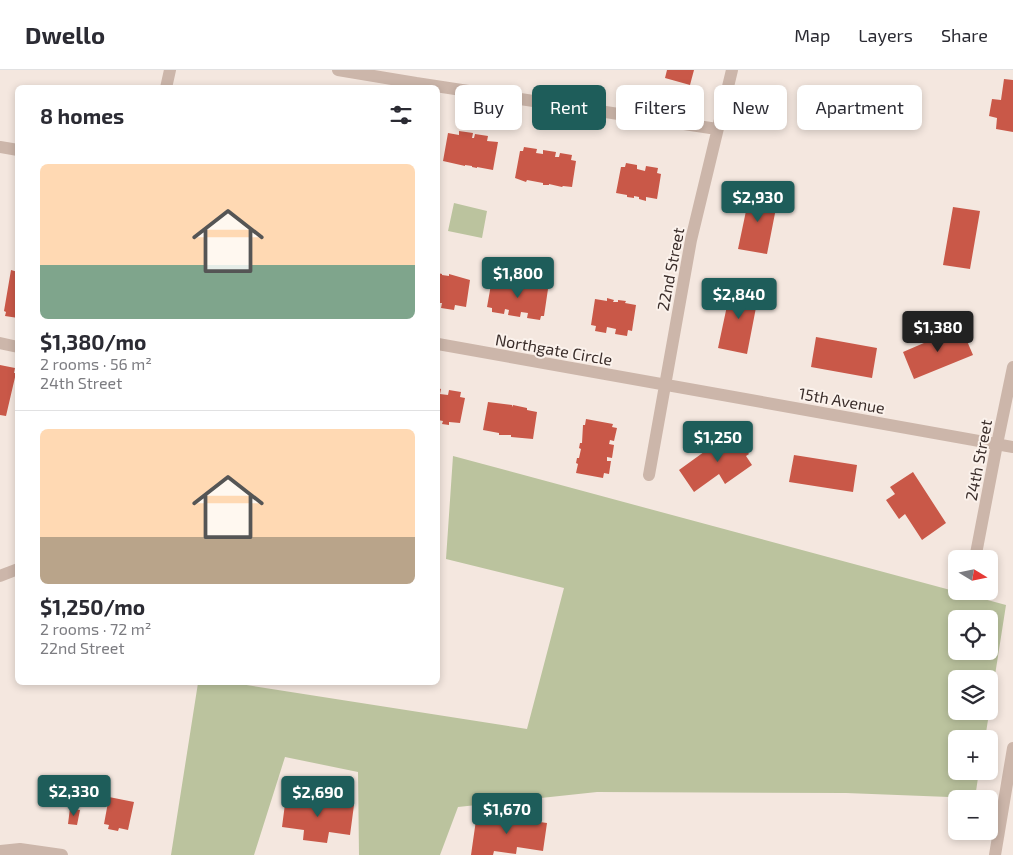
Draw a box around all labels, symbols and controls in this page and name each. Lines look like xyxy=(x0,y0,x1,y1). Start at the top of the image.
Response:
text: Dwello xyxy=(25,20,105,49)
text: Map xyxy=(794,24,830,46)
text: Layers xyxy=(858,24,913,46)
text: Share xyxy=(941,24,988,46)
chip: Buy xyxy=(455,85,522,130)
chip: Rent xyxy=(532,85,606,130)
chip: Filters xyxy=(616,85,704,130)
chip: New xyxy=(714,85,787,130)
chip: Apartment xyxy=(797,85,922,130)
icon: filters xyxy=(387,101,415,129)
text: 8 homes xyxy=(40,103,124,128)
pin: $2,930 xyxy=(717,180,799,223)
text: $2,930 xyxy=(732,187,784,206)
icon: home xyxy=(183,196,273,286)
street label: 22nd Street xyxy=(653,226,687,312)
pin: $1,800 xyxy=(477,256,559,299)
text: $1,800 xyxy=(493,263,543,282)
pin: $2,840 xyxy=(698,278,780,320)
text: $2,840 xyxy=(713,284,765,303)
pin: $1,380 xyxy=(897,310,979,353)
text: $1,380 xyxy=(913,317,963,336)
text: $1,380/mo xyxy=(40,329,146,354)
street label: Northgate Circle xyxy=(494,329,614,369)
text: 2 rooms · 56 m² xyxy=(40,354,152,373)
text: 24th Street xyxy=(40,373,122,392)
street label: 15th Avenue xyxy=(797,383,887,417)
street label: 24th Street xyxy=(961,418,995,502)
pin: $1,250 xyxy=(677,420,759,463)
text: $1,250 xyxy=(694,427,742,446)
icon: home xyxy=(183,462,273,552)
north arrow xyxy=(948,550,998,600)
map controls xyxy=(948,550,998,840)
text: $1,250/mo xyxy=(40,594,145,619)
button: locate xyxy=(948,610,998,660)
text: 2 rooms · 72 m² xyxy=(40,619,151,638)
text: 22nd Street xyxy=(40,638,124,657)
button: layers xyxy=(948,670,998,720)
button: + xyxy=(948,730,998,780)
pin: $2,330 xyxy=(33,774,115,817)
pin: $2,690 xyxy=(277,776,359,818)
text: $2,330 xyxy=(49,781,99,800)
text: $2,690 xyxy=(292,782,344,801)
button: − xyxy=(948,790,998,840)
pin: $1,670 xyxy=(466,792,548,835)
text: $1,670 xyxy=(483,799,531,818)

